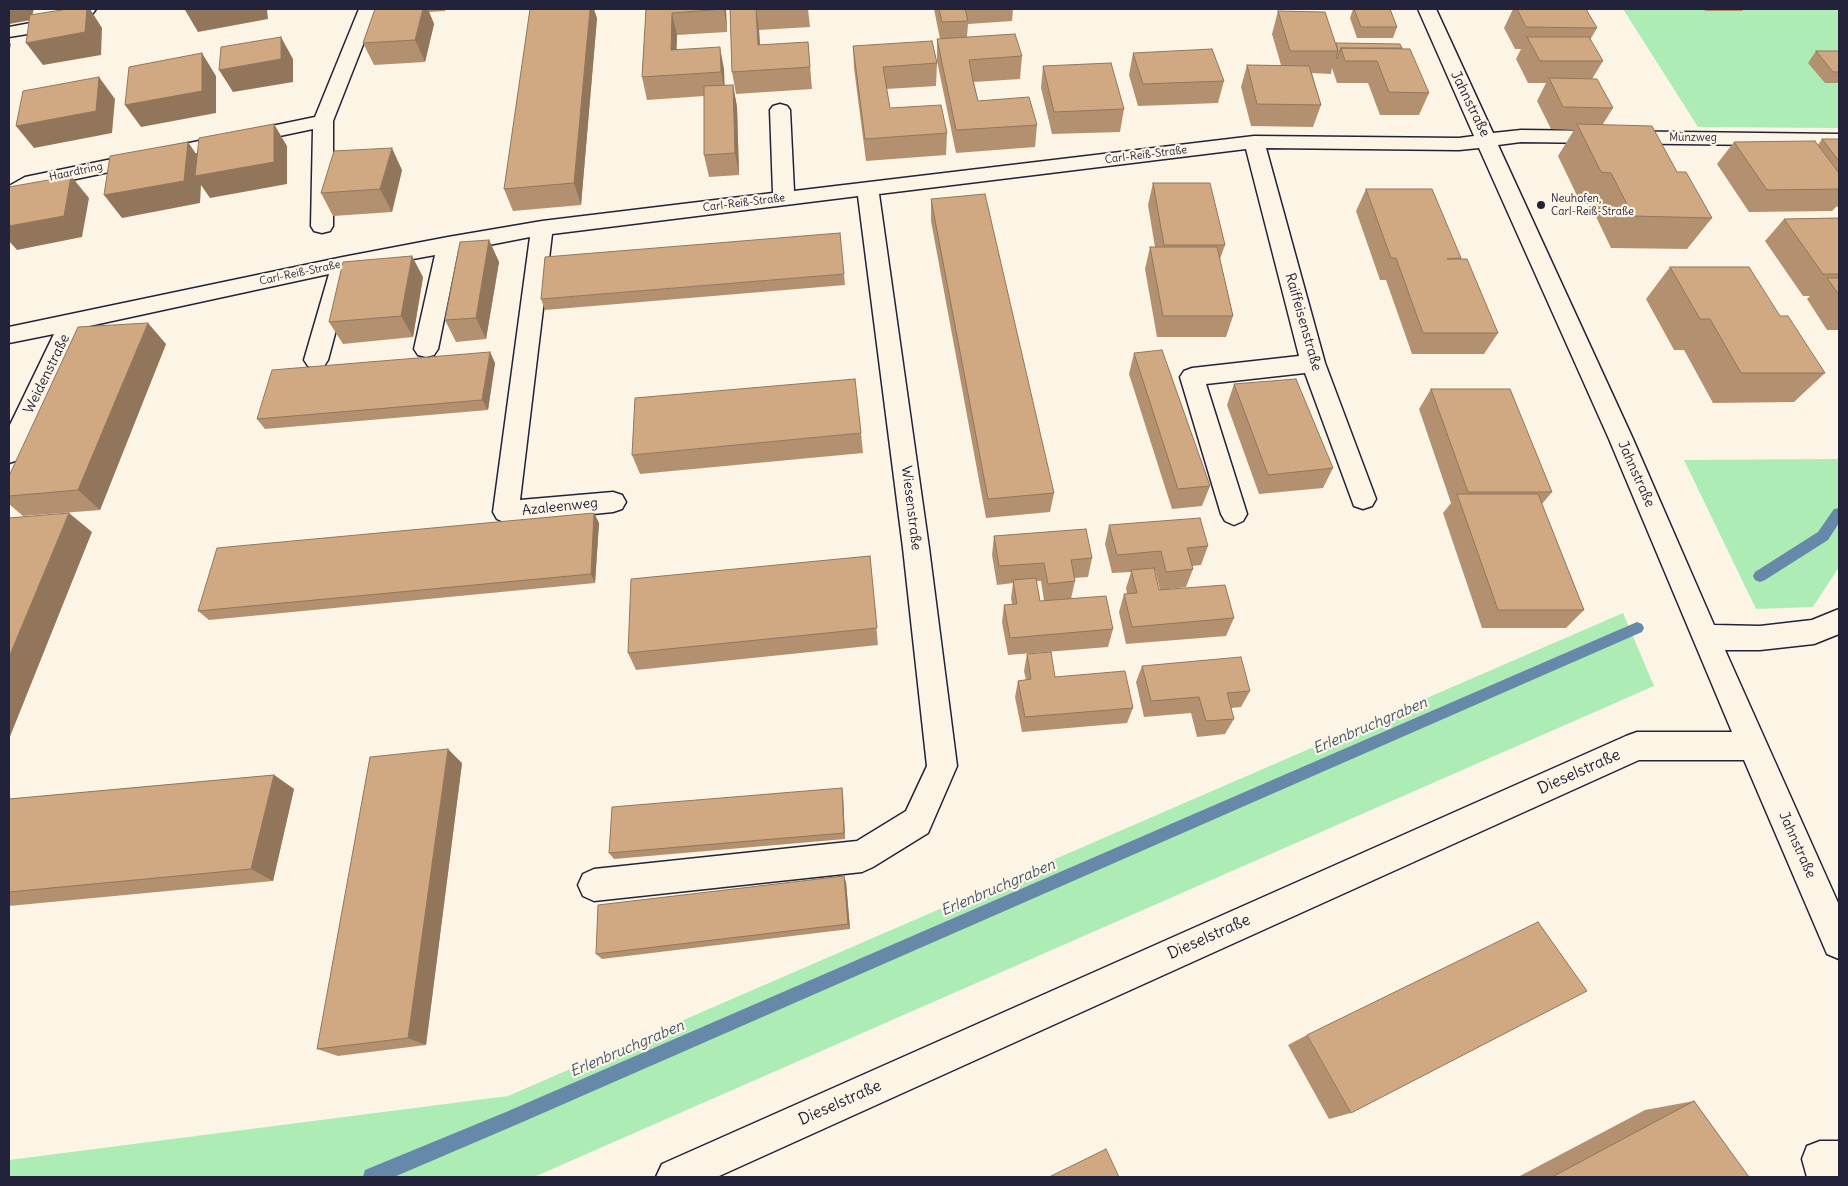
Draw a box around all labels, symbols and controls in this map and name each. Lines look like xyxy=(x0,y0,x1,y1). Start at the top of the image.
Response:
street label: Jahnstraße xyxy=(1447,68,1493,140)
street label: Münzweg xyxy=(1669,131,1717,145)
street label: Carl-Reiß-Straße xyxy=(1104,143,1188,167)
street label: Haardtring xyxy=(48,160,104,184)
street label: Carl-Reiß-Straße xyxy=(702,191,786,215)
place label: Neuhofen, Carl-Reiß-Straße xyxy=(1551,192,1634,218)
marker: Neuhofen, Carl-Reiß-Straße xyxy=(1535,199,1547,211)
street label: Carl-Reiß-Straße xyxy=(258,258,342,288)
street label: Raiffeisenstraße xyxy=(1281,271,1325,373)
street label: Weidenstraße xyxy=(20,331,74,417)
street label: Jahnstraße xyxy=(1614,438,1658,510)
street label: Wiesenstraße xyxy=(897,465,925,551)
street label: Azaleenweg xyxy=(521,495,599,519)
water label: Erlenbruchgraben xyxy=(1310,694,1430,758)
street label: Dieselstraße xyxy=(1535,745,1623,799)
street label: Jahnstraße xyxy=(1775,809,1819,881)
water label: Erlenbruchgraben xyxy=(938,856,1058,920)
street label: Dieselstraße xyxy=(1165,910,1253,964)
water label: Erlenbruchgraben xyxy=(567,1017,687,1081)
street label: Dieselstraße xyxy=(796,1076,884,1130)

